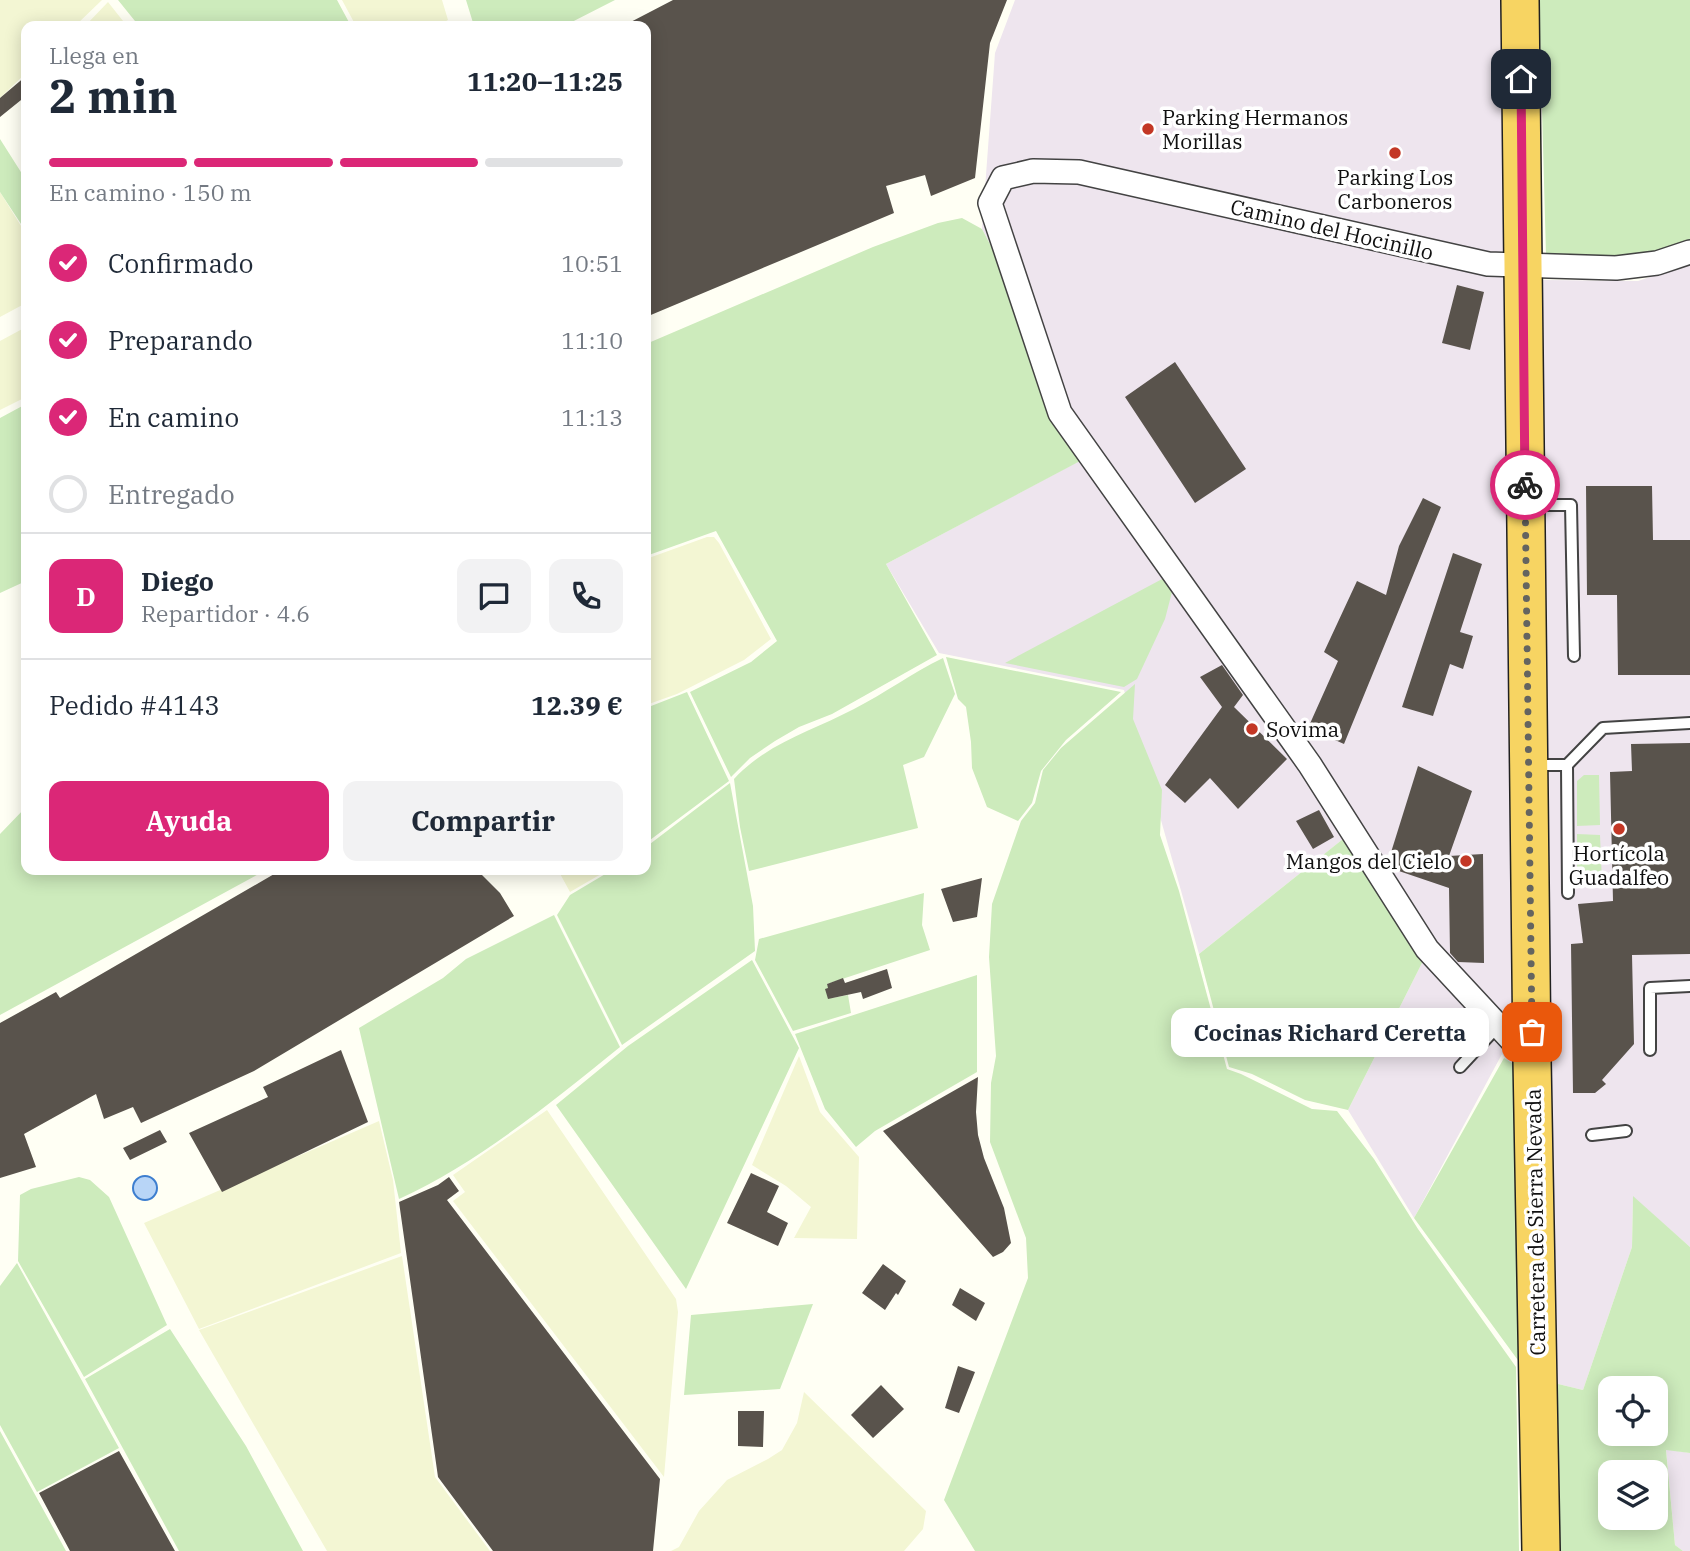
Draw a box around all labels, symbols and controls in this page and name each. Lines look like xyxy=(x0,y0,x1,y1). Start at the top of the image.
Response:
text: Llega en xyxy=(49,40,139,70)
pin xyxy=(1491,49,1551,109)
icon: home xyxy=(1502,60,1540,98)
text: 11:20–11:25 xyxy=(467,64,623,98)
text: 2 min xyxy=(49,66,178,126)
place label: Parking Hermanos Morillas xyxy=(1162,103,1348,155)
marker: Parking Hermanos Morillas xyxy=(1140,121,1156,137)
marker: Parking Los Carboneros xyxy=(1387,145,1403,161)
place label: Parking Los Carboneros xyxy=(1337,163,1453,215)
text: En camino · 150 m xyxy=(49,177,252,207)
street label: Camino del Hocinillo xyxy=(1228,192,1436,266)
icon: check xyxy=(49,244,87,282)
text: Confirmado xyxy=(108,246,253,280)
text: 10:51 xyxy=(561,248,623,278)
icon: check xyxy=(49,321,87,359)
text: Preparando xyxy=(108,323,253,357)
text: 11:10 xyxy=(561,325,623,355)
icon: check xyxy=(49,398,87,436)
text: En camino xyxy=(108,400,239,434)
text: 11:13 xyxy=(561,402,623,432)
courier xyxy=(1490,450,1560,520)
icon: bike xyxy=(1506,466,1544,504)
text: Entregado xyxy=(108,477,235,511)
button: chat xyxy=(457,559,531,633)
button: phone xyxy=(549,559,623,633)
text: Diego xyxy=(141,564,214,598)
text: D xyxy=(76,579,96,613)
text: Repartidor · 4.6 xyxy=(141,598,310,628)
text: Pedido #4143 xyxy=(49,688,220,722)
text: 12.39 € xyxy=(531,688,623,722)
place label: Sovima xyxy=(1266,715,1339,743)
marker: Sovima xyxy=(1244,721,1260,737)
button: Ayuda xyxy=(49,781,329,861)
button: Compartir xyxy=(343,781,623,861)
marker: Hortícola Guadalfeo xyxy=(1611,821,1627,837)
place label: Hortícola Guadalfeo xyxy=(1569,839,1669,891)
place label: Mangos del Cielo xyxy=(1286,847,1452,875)
marker: Mangos del Cielo xyxy=(1458,853,1474,869)
pin xyxy=(1502,1002,1562,1062)
callout: Cocinas Richard Ceretta xyxy=(1172,1007,1490,1056)
icon: bag xyxy=(1513,1013,1551,1051)
text: Cocinas Richard Ceretta xyxy=(1193,1017,1467,1047)
street label: Carretera de Sierra Nevada xyxy=(1519,1088,1551,1356)
map controls xyxy=(1598,1376,1668,1530)
button: locate xyxy=(1598,1376,1668,1446)
button: layers xyxy=(1598,1460,1668,1530)

